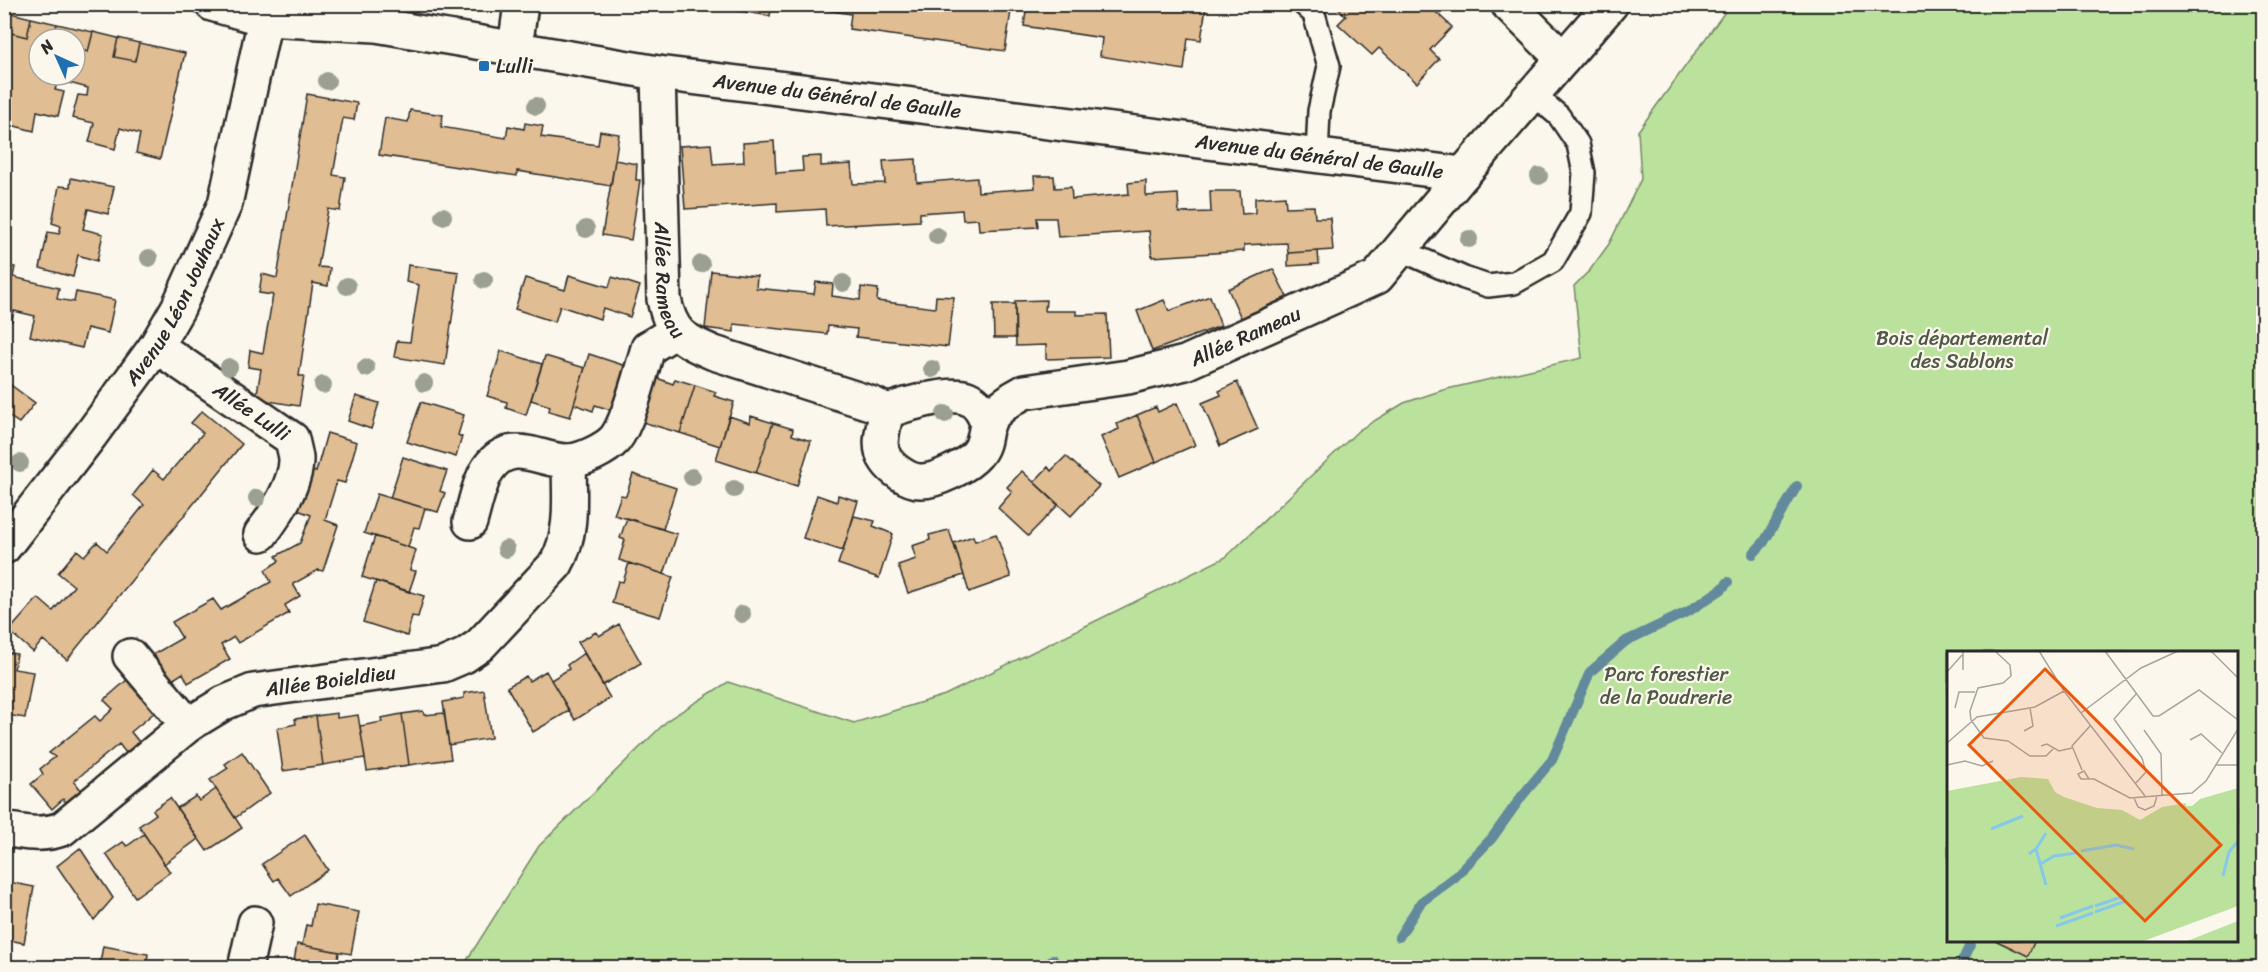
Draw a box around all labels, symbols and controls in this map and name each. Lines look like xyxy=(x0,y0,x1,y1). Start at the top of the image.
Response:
north arrow xyxy=(27,27,87,87)
text: N xyxy=(32,32,62,62)
place label: Lulli xyxy=(496,49,534,84)
marker: Lulli xyxy=(477,59,491,73)
street label: Avenue du Général de Gaulle xyxy=(710,63,963,129)
street label: Avenue du Général de Gaulle xyxy=(1193,123,1445,189)
street label: Avenue Léon Jouhaux xyxy=(115,212,235,394)
street label: Allée Rameau xyxy=(644,220,694,348)
street label: Allée Rameau xyxy=(1184,296,1307,377)
park label: Bois départemental des Sablons xyxy=(1876,321,2048,379)
street label: Allée Lulli xyxy=(205,372,298,451)
inset map xyxy=(1947,651,2238,942)
street label: Allée Boieldieu xyxy=(262,655,398,707)
park label: Parc forestier de la Poudrerie xyxy=(1600,657,1732,715)

